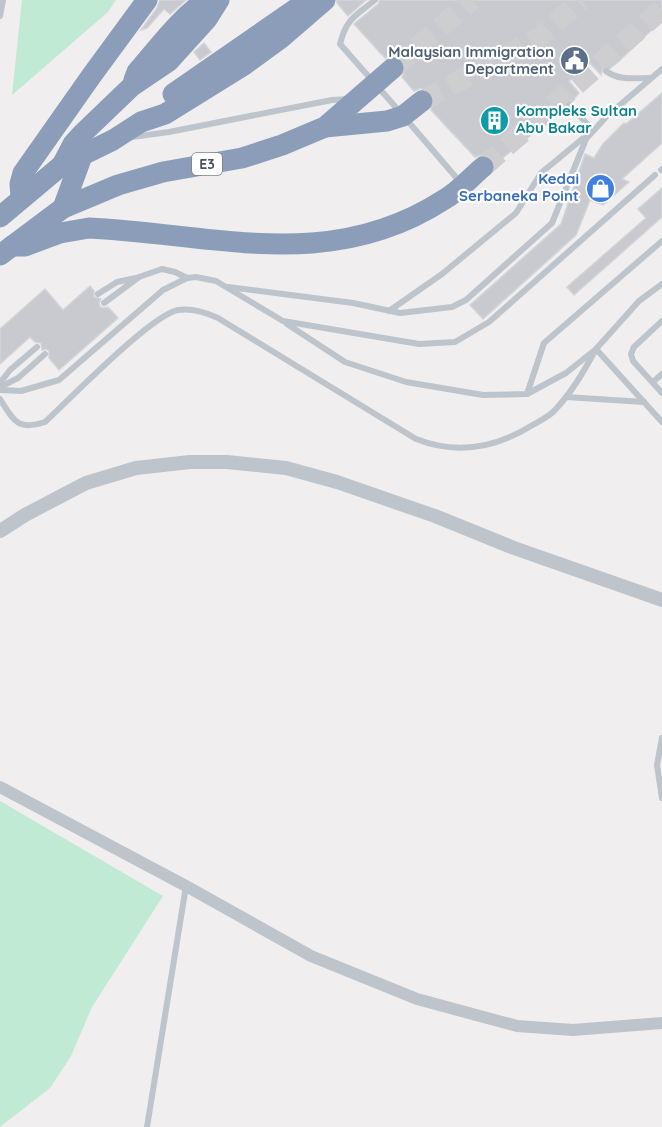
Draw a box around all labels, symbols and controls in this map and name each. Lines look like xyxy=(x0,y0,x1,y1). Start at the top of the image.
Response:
place label: Malaysian Immigration Department xyxy=(388,42,554,78)
public building icon: Malaysian Immigration Department xyxy=(559,45,591,77)
place label: Kompleks Sultan Abu Bakar xyxy=(516,101,637,137)
building icon: Kompleks Sultan Abu Bakar xyxy=(479,104,511,136)
road number: E3 xyxy=(192,153,222,175)
place label: Kedai Serbaneka Point xyxy=(459,169,579,205)
shop icon: Kedai Serbaneka Point xyxy=(584,172,616,204)

